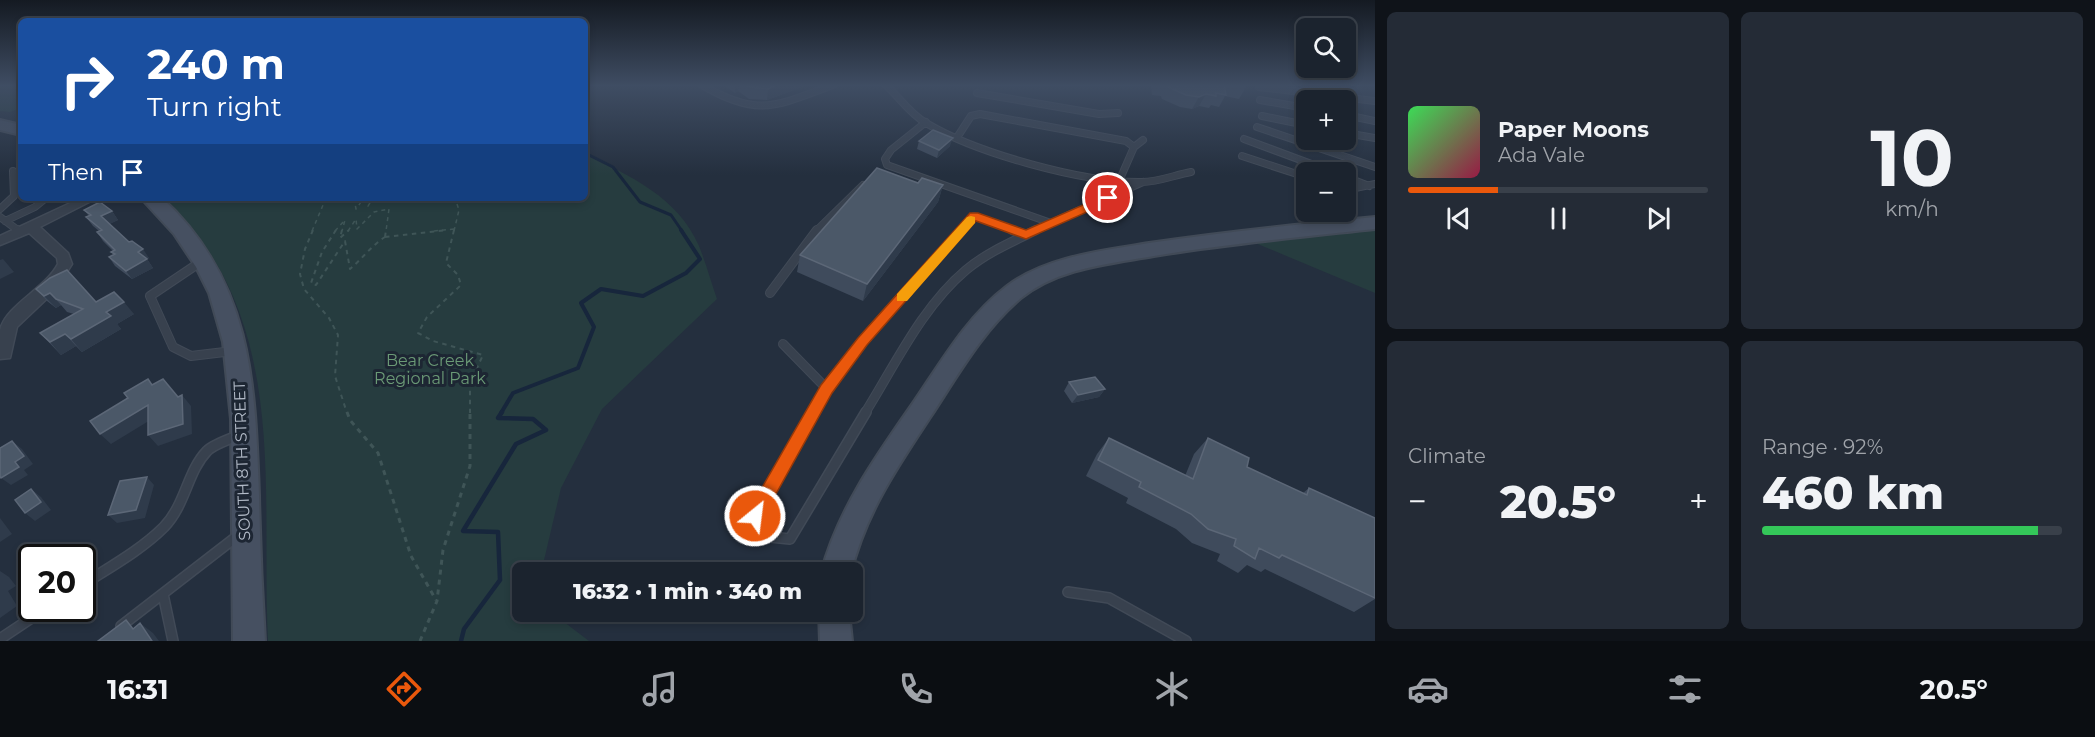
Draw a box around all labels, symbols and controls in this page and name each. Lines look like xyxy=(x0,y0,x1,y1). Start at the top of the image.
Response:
map controls xyxy=(1296,18,1356,222)
button: search xyxy=(1296,18,1356,78)
text: 240 m xyxy=(147,38,285,90)
icon: right xyxy=(48,42,126,120)
text: Turn right xyxy=(147,90,282,123)
button: + xyxy=(1296,90,1356,150)
text: 10 xyxy=(1870,110,1954,206)
text: Paper Moons xyxy=(1498,116,1649,143)
text: Ada Vale xyxy=(1498,143,1585,167)
icon: arrive xyxy=(116,156,149,189)
text: Then xyxy=(48,159,104,186)
button: − xyxy=(1296,162,1356,222)
pin xyxy=(1082,172,1133,223)
icon: arrive xyxy=(1091,181,1124,214)
text: km/h xyxy=(1885,197,1939,221)
icon: previous xyxy=(1442,202,1475,235)
icon: pause xyxy=(1542,202,1575,235)
icon: next xyxy=(1642,202,1675,235)
park label: Bear Creek Regional Park xyxy=(374,351,486,388)
street label: SOUTH 8TH STREET xyxy=(230,380,254,541)
text: Range · 92% xyxy=(1762,435,1883,459)
text: Climate xyxy=(1408,444,1486,468)
text: 460 km xyxy=(1762,465,1944,520)
text: 20.5° xyxy=(1500,474,1616,529)
text: − xyxy=(1408,481,1427,521)
text: + xyxy=(1689,481,1708,521)
position arrow xyxy=(723,484,787,548)
speed limit sign: 20 xyxy=(18,544,96,622)
text: 16:32 · 1 min · 340 m xyxy=(573,578,802,605)
icon: directions xyxy=(383,668,425,710)
icon: music xyxy=(639,668,681,710)
icon: phone xyxy=(895,668,937,710)
icon: climate xyxy=(1151,668,1193,710)
icon: car xyxy=(1407,668,1449,710)
icon: filters xyxy=(1664,668,1706,710)
text: 16:31 xyxy=(107,673,169,706)
text: 20.5° xyxy=(1920,673,1988,706)

